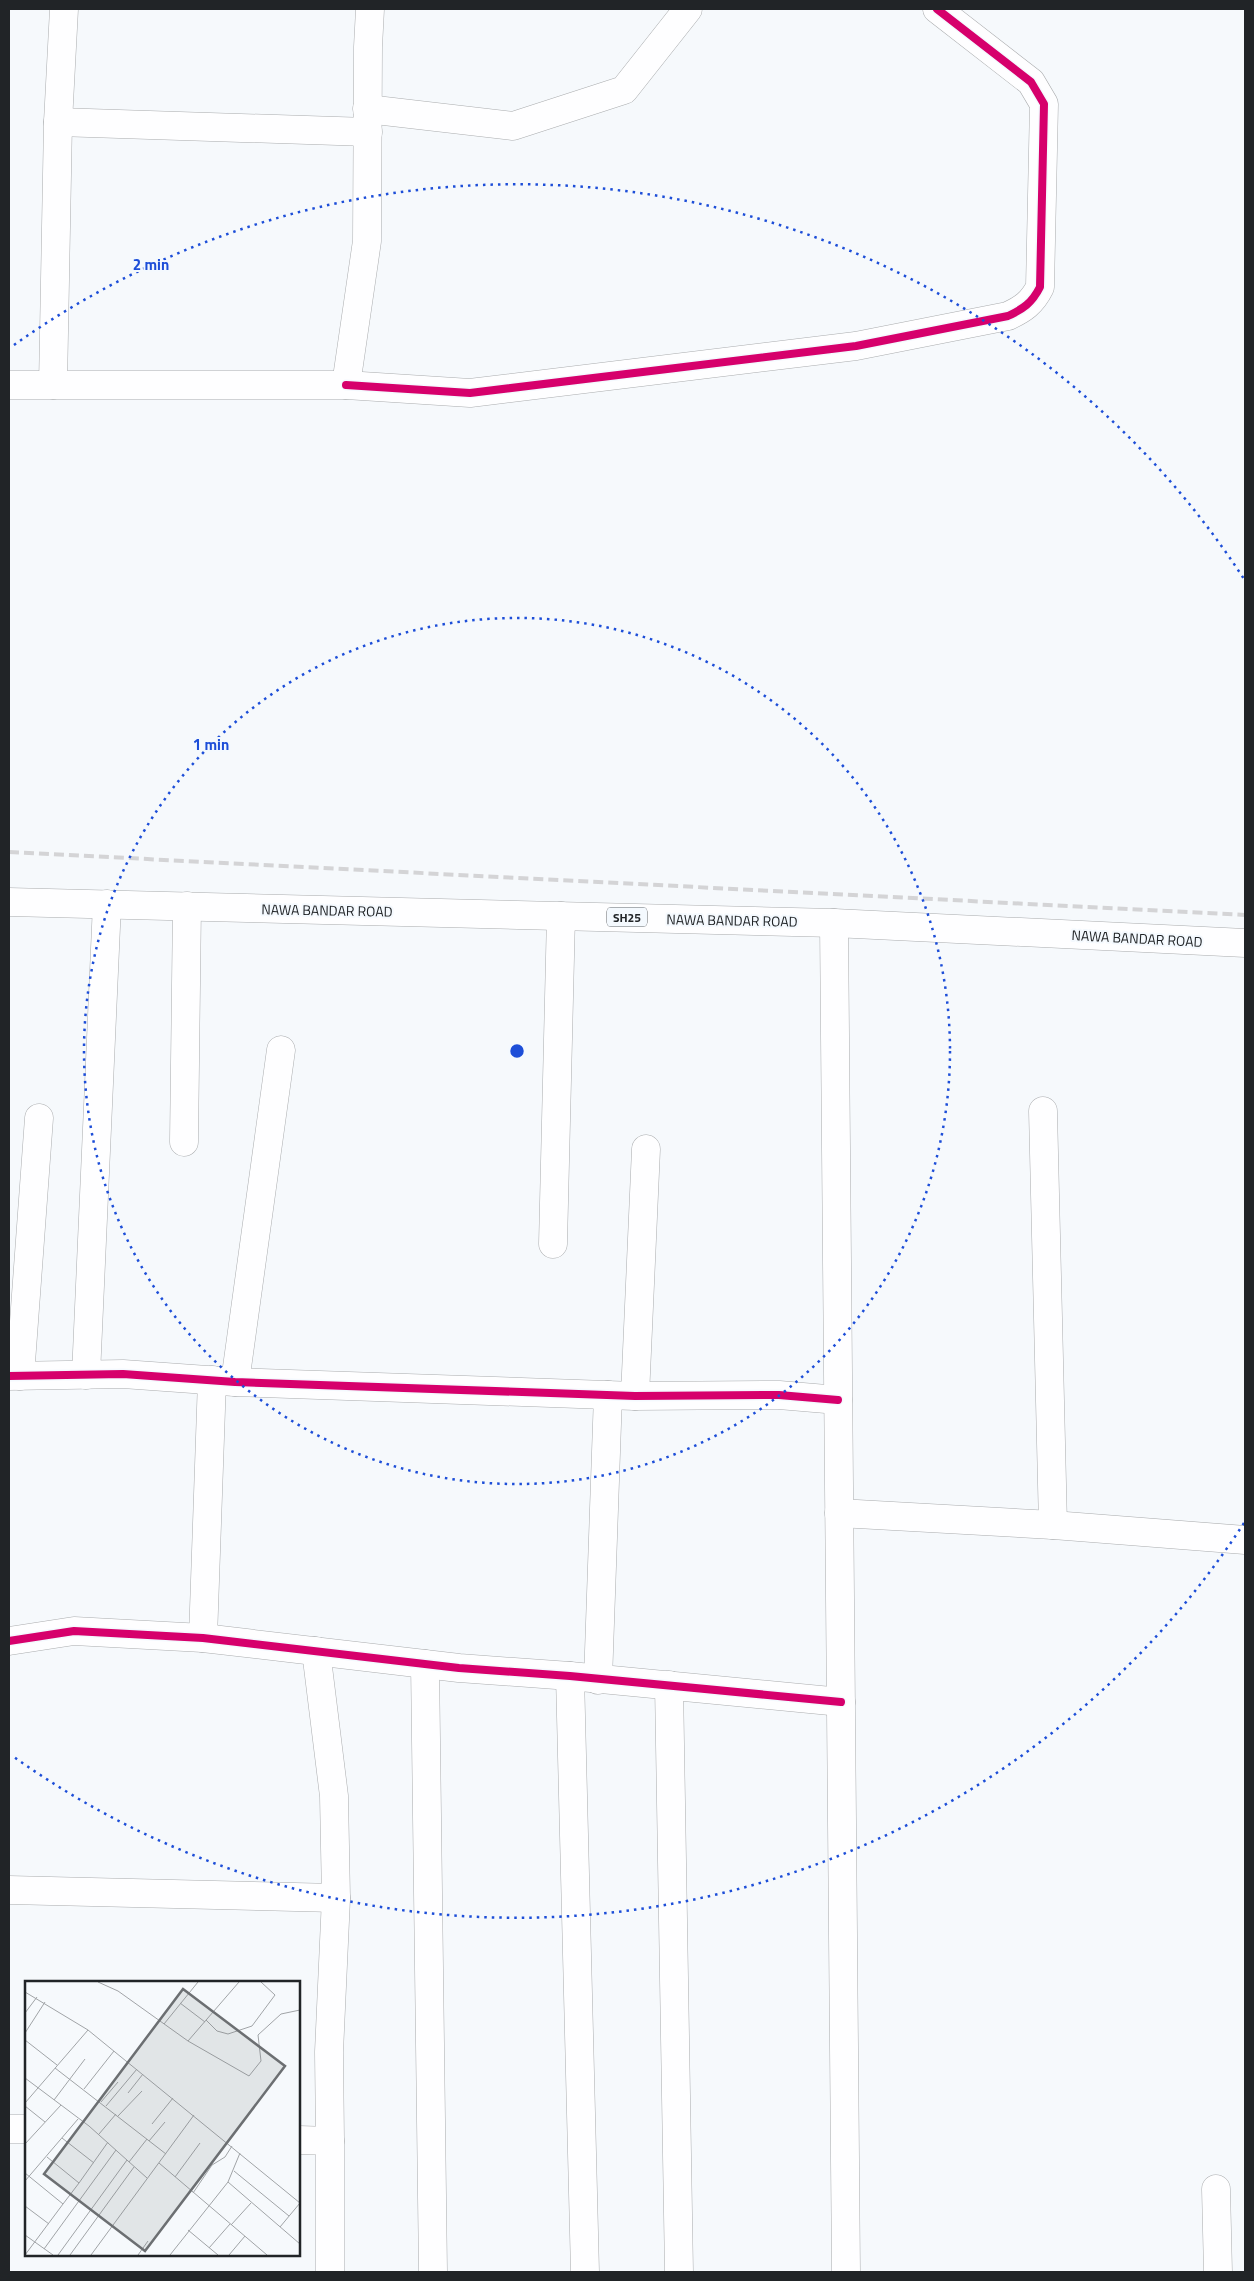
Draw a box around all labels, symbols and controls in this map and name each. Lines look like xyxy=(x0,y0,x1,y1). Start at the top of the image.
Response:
text: 2 min xyxy=(133,253,169,276)
text: 1 min xyxy=(193,733,229,756)
street label: NAWA BANDAR ROAD xyxy=(261,898,393,922)
road number: SH25 xyxy=(607,908,647,926)
street label: NAWA BANDAR ROAD xyxy=(666,908,798,932)
street label: NAWA BANDAR ROAD xyxy=(1071,924,1203,952)
centre of rings xyxy=(508,1042,526,1060)
inset map xyxy=(25,1981,300,2256)

